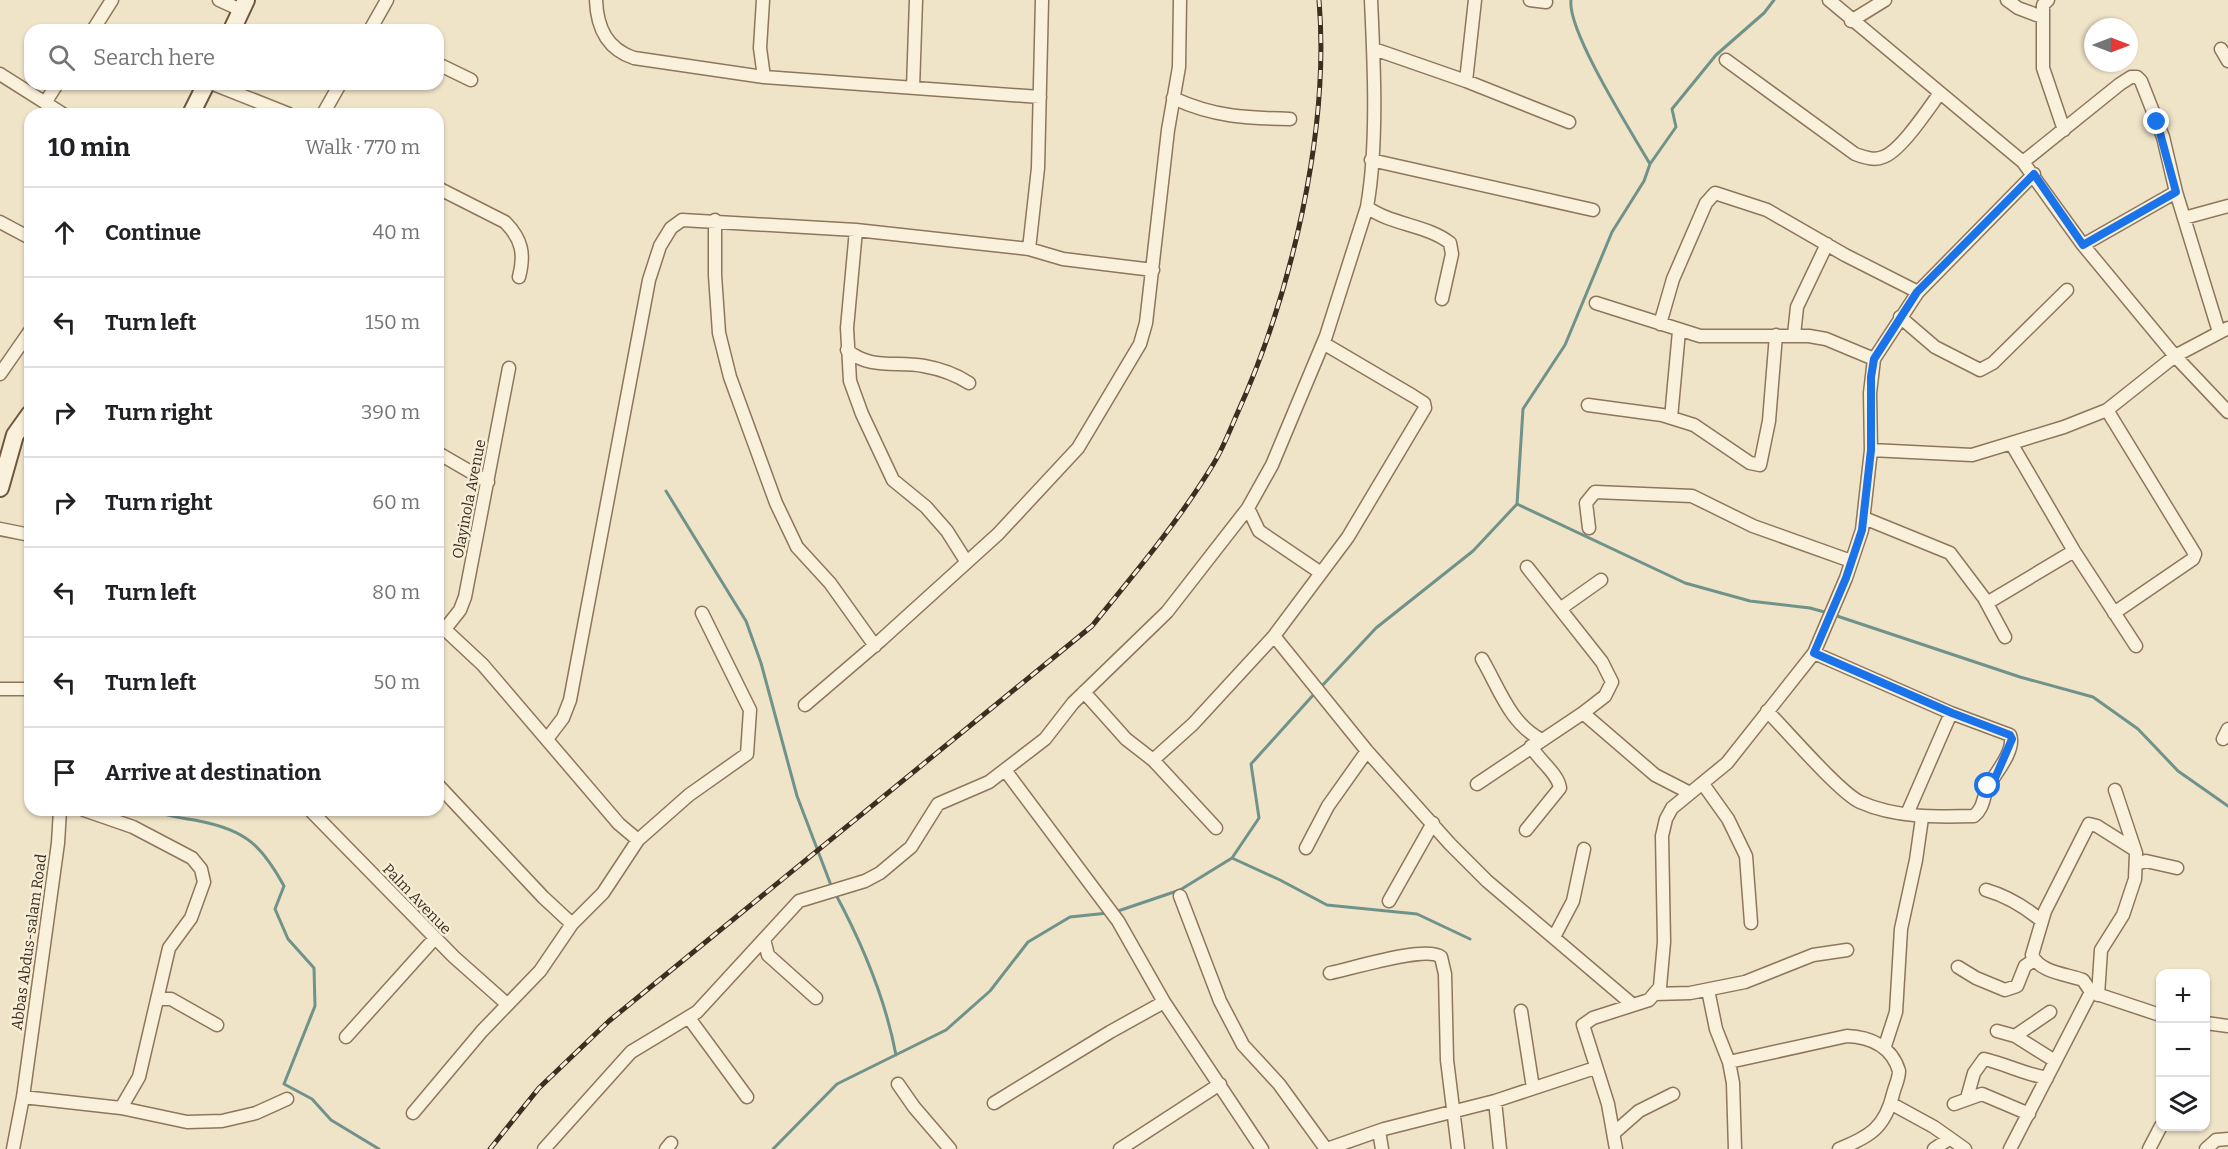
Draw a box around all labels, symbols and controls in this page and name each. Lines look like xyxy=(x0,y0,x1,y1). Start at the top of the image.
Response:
north arrow xyxy=(2084,18,2138,72)
search box xyxy=(24,24,444,90)
icon: search xyxy=(45,41,78,74)
text: Search here xyxy=(93,44,215,71)
route end xyxy=(2143,108,2169,134)
text: 10 min xyxy=(48,132,130,163)
text: Walk · 770 m xyxy=(305,135,420,159)
icon: ahead xyxy=(48,216,81,249)
text: Continue xyxy=(105,219,201,246)
text: 40 m xyxy=(372,220,420,244)
icon: left xyxy=(48,306,81,339)
text: Turn left xyxy=(105,309,197,336)
text: 150 m xyxy=(365,310,420,334)
icon: right xyxy=(48,396,81,429)
text: Turn right xyxy=(105,399,213,426)
text: 390 m xyxy=(361,400,420,424)
street label: Olayinola Avenue xyxy=(449,438,489,560)
icon: right xyxy=(48,486,81,519)
text: Turn right xyxy=(105,489,213,516)
text: 60 m xyxy=(372,490,420,514)
icon: left xyxy=(48,576,81,609)
text: Turn left xyxy=(105,579,197,606)
text: 80 m xyxy=(372,580,420,604)
icon: left xyxy=(48,666,81,699)
text: Turn left xyxy=(105,669,197,696)
text: 50 m xyxy=(373,670,420,694)
icon: arrive xyxy=(48,756,81,789)
text: Arrive at destination xyxy=(105,759,321,786)
route start xyxy=(1974,772,2000,798)
street label: Abbas Abdus-salam Road xyxy=(8,853,50,1031)
street label: Palm Avenue xyxy=(379,860,455,938)
map controls xyxy=(2156,969,2210,1131)
button: + xyxy=(2156,969,2210,1023)
button: − xyxy=(2156,1023,2210,1077)
button: layers xyxy=(2156,1077,2210,1131)

